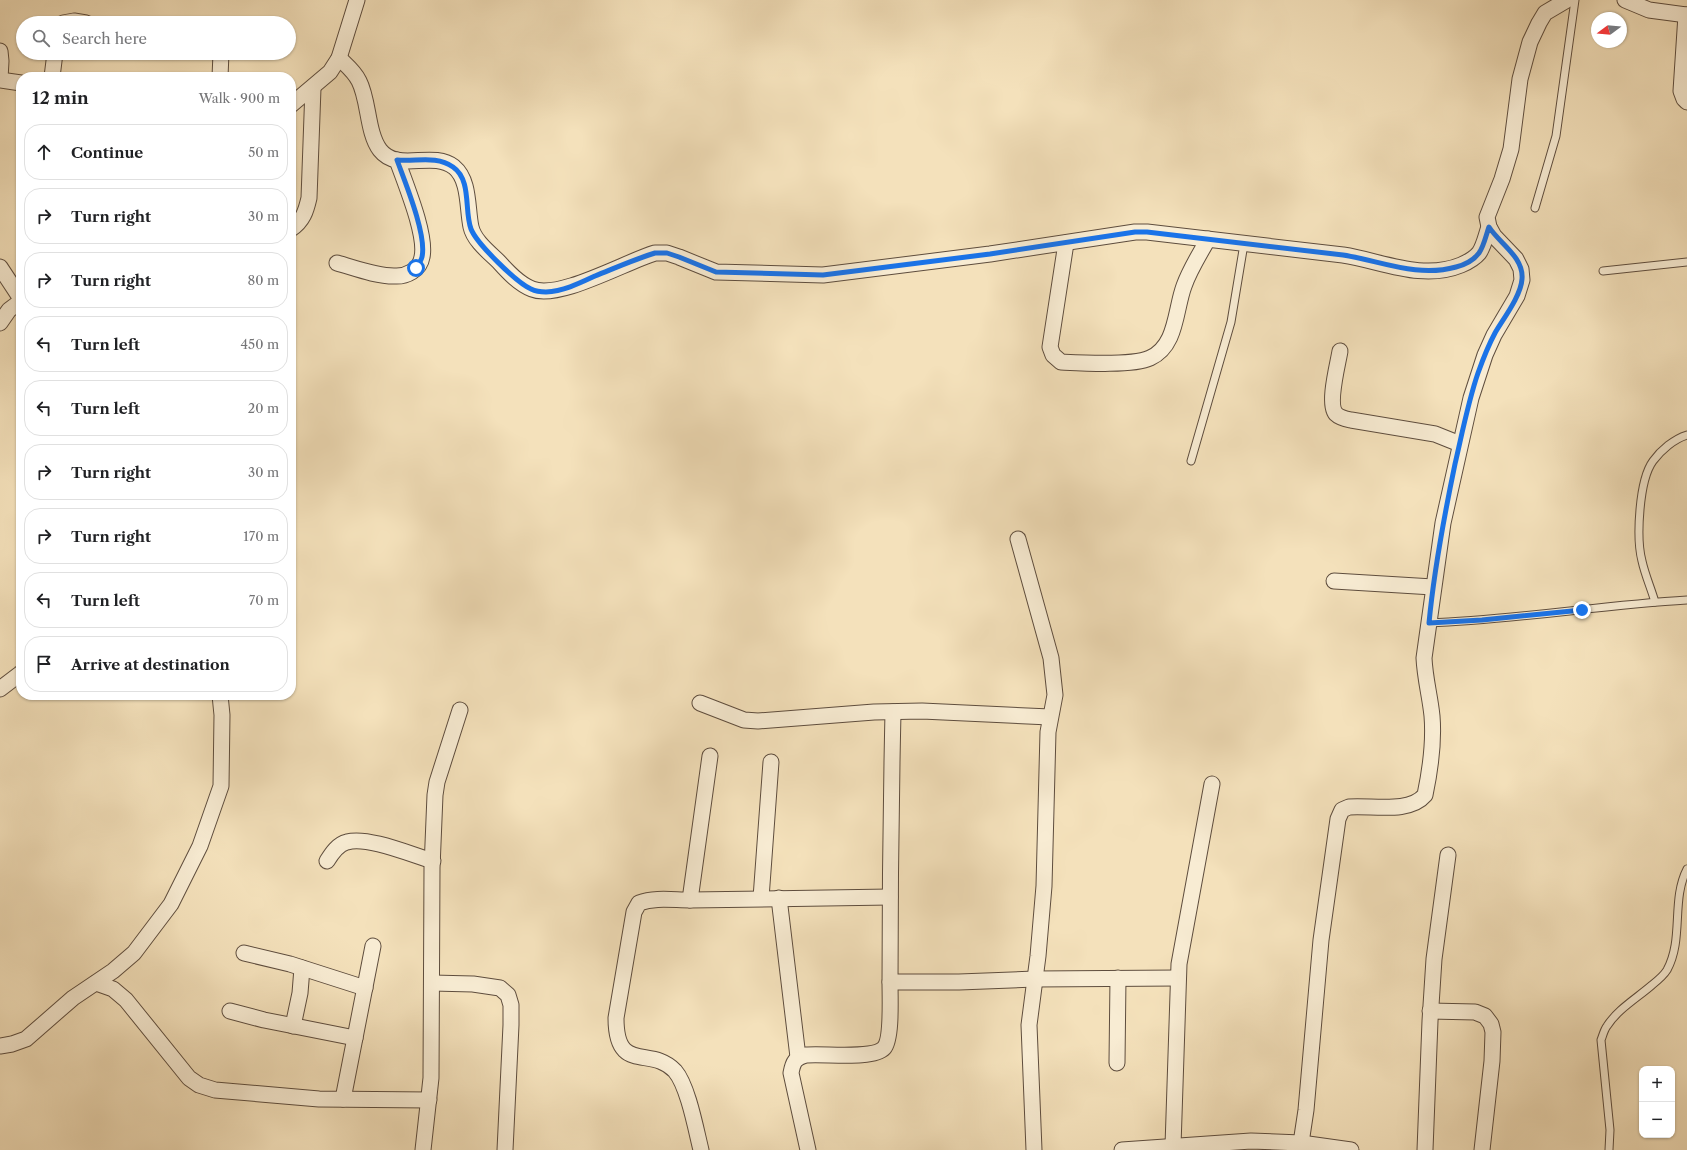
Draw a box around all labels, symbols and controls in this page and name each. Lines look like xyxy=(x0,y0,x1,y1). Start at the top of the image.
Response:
north arrow xyxy=(1591,12,1627,48)
search box xyxy=(16,16,296,60)
icon: search xyxy=(30,27,52,49)
text: Search here xyxy=(62,29,147,48)
text: 12 min xyxy=(32,88,89,108)
text: Walk · 900 m xyxy=(199,90,280,106)
icon: ahead xyxy=(33,141,55,163)
text: Continue xyxy=(71,143,143,162)
text: 50 m xyxy=(248,144,279,160)
icon: right xyxy=(33,205,55,227)
text: Turn right xyxy=(71,207,151,226)
text: 30 m xyxy=(248,208,279,224)
route start xyxy=(407,259,425,277)
icon: right xyxy=(33,269,55,291)
text: Turn right xyxy=(71,271,151,290)
text: 80 m xyxy=(247,272,279,288)
icon: left xyxy=(33,333,55,355)
text: Turn left xyxy=(71,335,140,354)
text: 450 m xyxy=(241,336,279,352)
icon: left xyxy=(33,397,55,419)
text: Turn left xyxy=(71,399,140,418)
text: 20 m xyxy=(248,400,279,416)
icon: right xyxy=(33,461,55,483)
text: Turn right xyxy=(71,463,151,482)
text: 30 m xyxy=(248,464,279,480)
icon: right xyxy=(33,525,55,547)
text: Turn right xyxy=(71,527,151,546)
text: 170 m xyxy=(243,528,279,544)
icon: left xyxy=(33,589,55,611)
text: Turn left xyxy=(71,591,140,610)
text: 70 m xyxy=(249,592,279,608)
route end xyxy=(1573,601,1591,619)
icon: arrive xyxy=(33,653,55,675)
text: Arrive at destination xyxy=(71,655,230,674)
map controls xyxy=(1639,1066,1675,1138)
button: + xyxy=(1639,1066,1675,1102)
button: − xyxy=(1639,1102,1675,1138)

